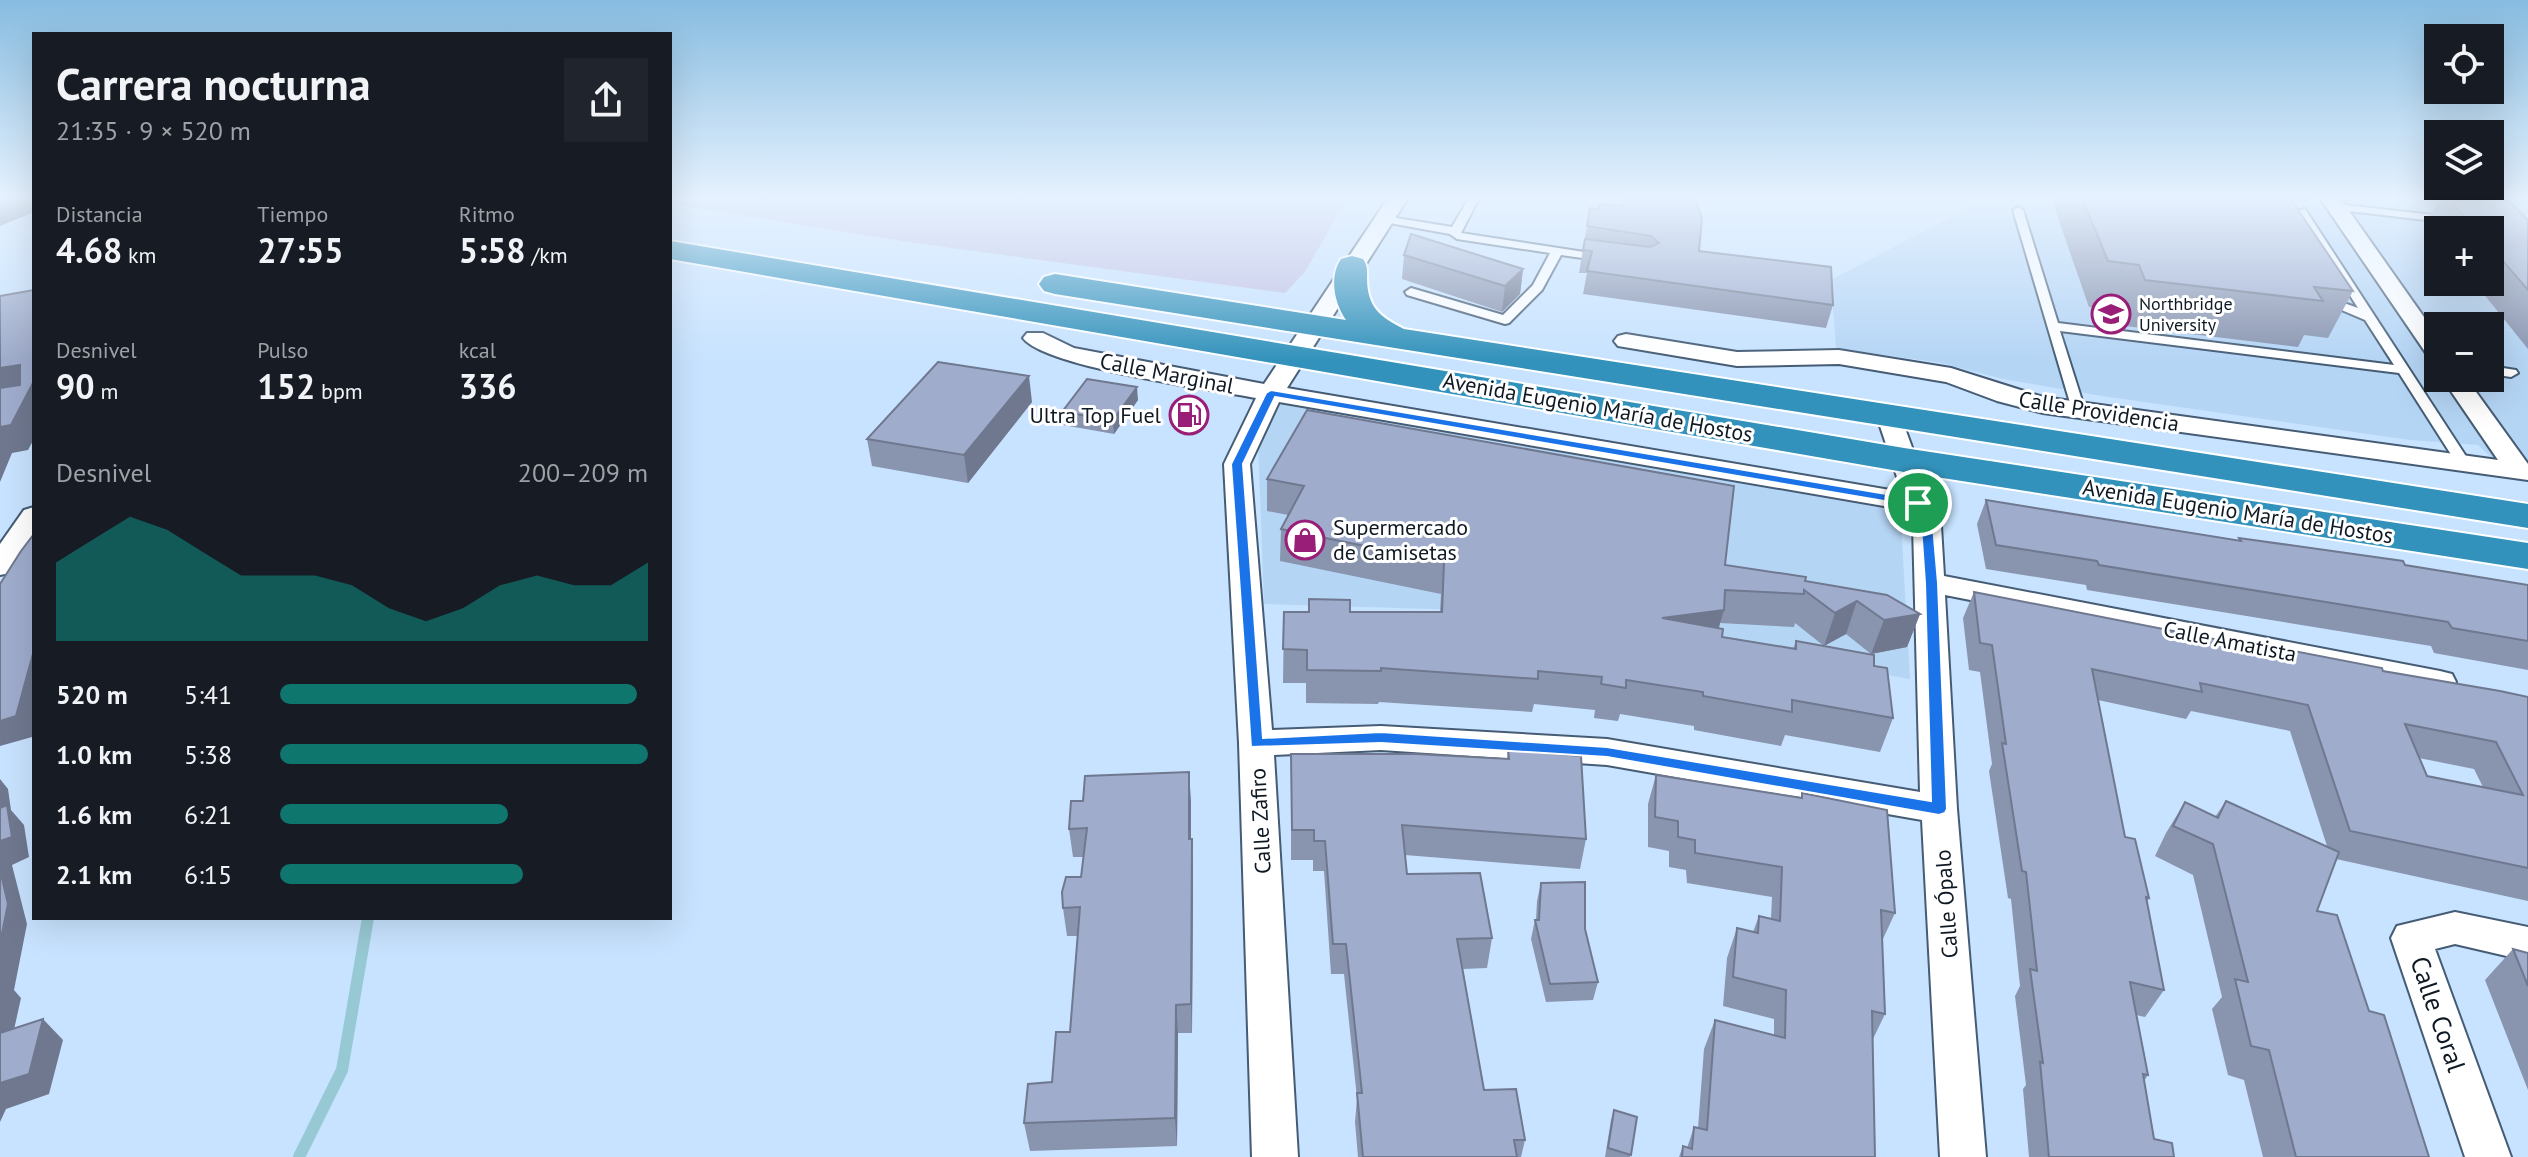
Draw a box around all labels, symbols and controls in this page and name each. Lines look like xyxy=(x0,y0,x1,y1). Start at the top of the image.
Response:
map controls xyxy=(2424,24,2504,392)
button: locate xyxy=(2424,24,2504,104)
text: Carrera nocturna xyxy=(56,55,371,112)
button: share xyxy=(564,58,648,142)
text: 21:35 · 9 × 520 m xyxy=(56,114,251,147)
button: layers xyxy=(2424,120,2504,200)
text: Distancia xyxy=(56,200,143,228)
text: Tiempo xyxy=(257,200,328,228)
text: Ritmo xyxy=(459,200,515,228)
button: + xyxy=(2424,216,2504,296)
text: 4.68 xyxy=(56,228,122,272)
text: 27:55 xyxy=(257,228,344,272)
text: 5:58 xyxy=(459,228,526,272)
text: km xyxy=(122,241,156,269)
text: /km xyxy=(526,241,568,269)
place label: Northbridge University xyxy=(2139,292,2233,336)
school or university icon: Northbridge University xyxy=(2090,293,2132,335)
button: − xyxy=(2424,312,2504,392)
text: Desnivel xyxy=(56,336,137,364)
text: Pulso xyxy=(257,336,308,364)
text: kcal xyxy=(459,336,496,364)
street label: Calle Marginal xyxy=(1098,346,1237,400)
text: 90 xyxy=(56,364,95,408)
text: 152 xyxy=(257,364,315,408)
text: 336 xyxy=(459,364,517,408)
street label: Avenida Eugenio María de Hostos xyxy=(1441,366,1755,448)
text: m xyxy=(95,377,118,405)
text: bpm xyxy=(315,377,363,405)
street label: Calle Providencia xyxy=(2017,385,2181,437)
fuel station icon: Ultra Top Fuel xyxy=(1168,394,1210,436)
place label: Ultra Top Fuel xyxy=(1029,401,1162,429)
text: Desnivel xyxy=(56,456,151,489)
text: 200–209 m xyxy=(518,456,648,489)
pin xyxy=(1884,469,1952,537)
street label: Avenida Eugenio María de Hostos xyxy=(2081,473,2395,549)
icon: arrive xyxy=(1896,481,1940,525)
place label: Supermercado de Camisetas xyxy=(1333,513,1468,566)
shop icon: Supermercado de Camisetas xyxy=(1284,519,1326,561)
street label: Calle Amatista xyxy=(2161,614,2299,668)
text: 520 m xyxy=(56,678,128,711)
text: 5:41 xyxy=(184,678,232,711)
text: 1.0 km xyxy=(56,738,132,771)
text: 5:38 xyxy=(184,738,232,771)
street label: Calle Zafiro xyxy=(1243,767,1277,875)
text: 1.6 km xyxy=(56,798,132,831)
text: 6:21 xyxy=(184,798,232,831)
street label: Calle Ópalo xyxy=(1928,849,1964,959)
text: 2.1 km xyxy=(56,858,132,891)
text: 6:15 xyxy=(184,858,232,891)
street label: Calle Coral xyxy=(2403,952,2474,1076)

